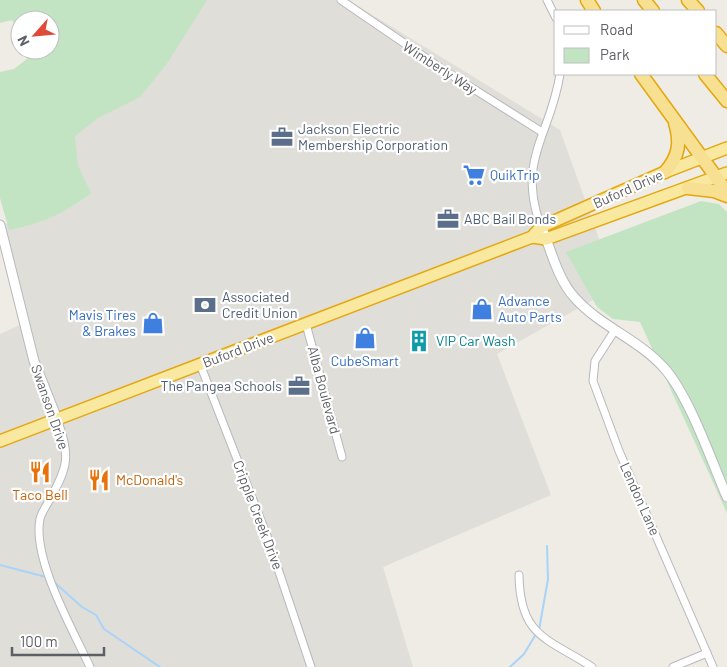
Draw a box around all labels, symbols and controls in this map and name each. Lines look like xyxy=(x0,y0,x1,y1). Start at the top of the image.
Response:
north arrow xyxy=(10,10,60,60)
legend xyxy=(554,10,717,75)
text: Road xyxy=(600,20,633,38)
text: N xyxy=(13,33,33,49)
street label: Wimberly Way xyxy=(400,37,481,98)
text: Park xyxy=(600,45,630,63)
place label: Jackson Electric Membership Corporation xyxy=(298,120,448,153)
office icon: Jackson Electric Membership Corporation xyxy=(269,124,295,150)
supermarket icon: QuikTrip xyxy=(461,162,487,188)
place label: QuikTrip xyxy=(490,166,540,183)
street label: Buford Drive xyxy=(590,166,665,212)
office icon: ABC Bail Bonds xyxy=(435,206,461,232)
place label: ABC Bail Bonds xyxy=(464,210,556,227)
place label: Associated Credit Union xyxy=(222,288,297,321)
bank icon: Associated Credit Union xyxy=(192,292,218,318)
place label: Advance Auto Parts xyxy=(498,292,562,325)
shop icon: Advance Auto Parts xyxy=(469,296,495,322)
place label: Mavis Tires & Brakes xyxy=(69,306,136,339)
shop icon: Mavis Tires & Brakes xyxy=(140,310,166,336)
shop icon: CubeSmart xyxy=(352,325,378,351)
street label: Buford Drive xyxy=(200,328,276,371)
building icon: VIP Car Wash xyxy=(406,328,432,354)
place label: VIP Car Wash xyxy=(436,332,515,349)
street label: Alba Boulevard xyxy=(305,344,344,436)
place label: CubeSmart xyxy=(331,352,399,369)
street label: Swanson Drive xyxy=(28,362,73,452)
office icon: The Pangea Schools xyxy=(286,373,312,399)
place label: The Pangea Schools xyxy=(160,377,282,394)
street label: Cripple Creek Drive xyxy=(230,458,287,572)
restaurant icon: Taco Bell xyxy=(27,459,53,485)
street label: Lendon Lane xyxy=(617,459,664,538)
restaurant icon: McDonald's xyxy=(86,467,112,493)
place label: McDonald's xyxy=(116,471,184,488)
place label: Taco Bell xyxy=(12,486,68,503)
scale bar xyxy=(12,624,105,656)
text: 100 m xyxy=(20,632,58,650)

